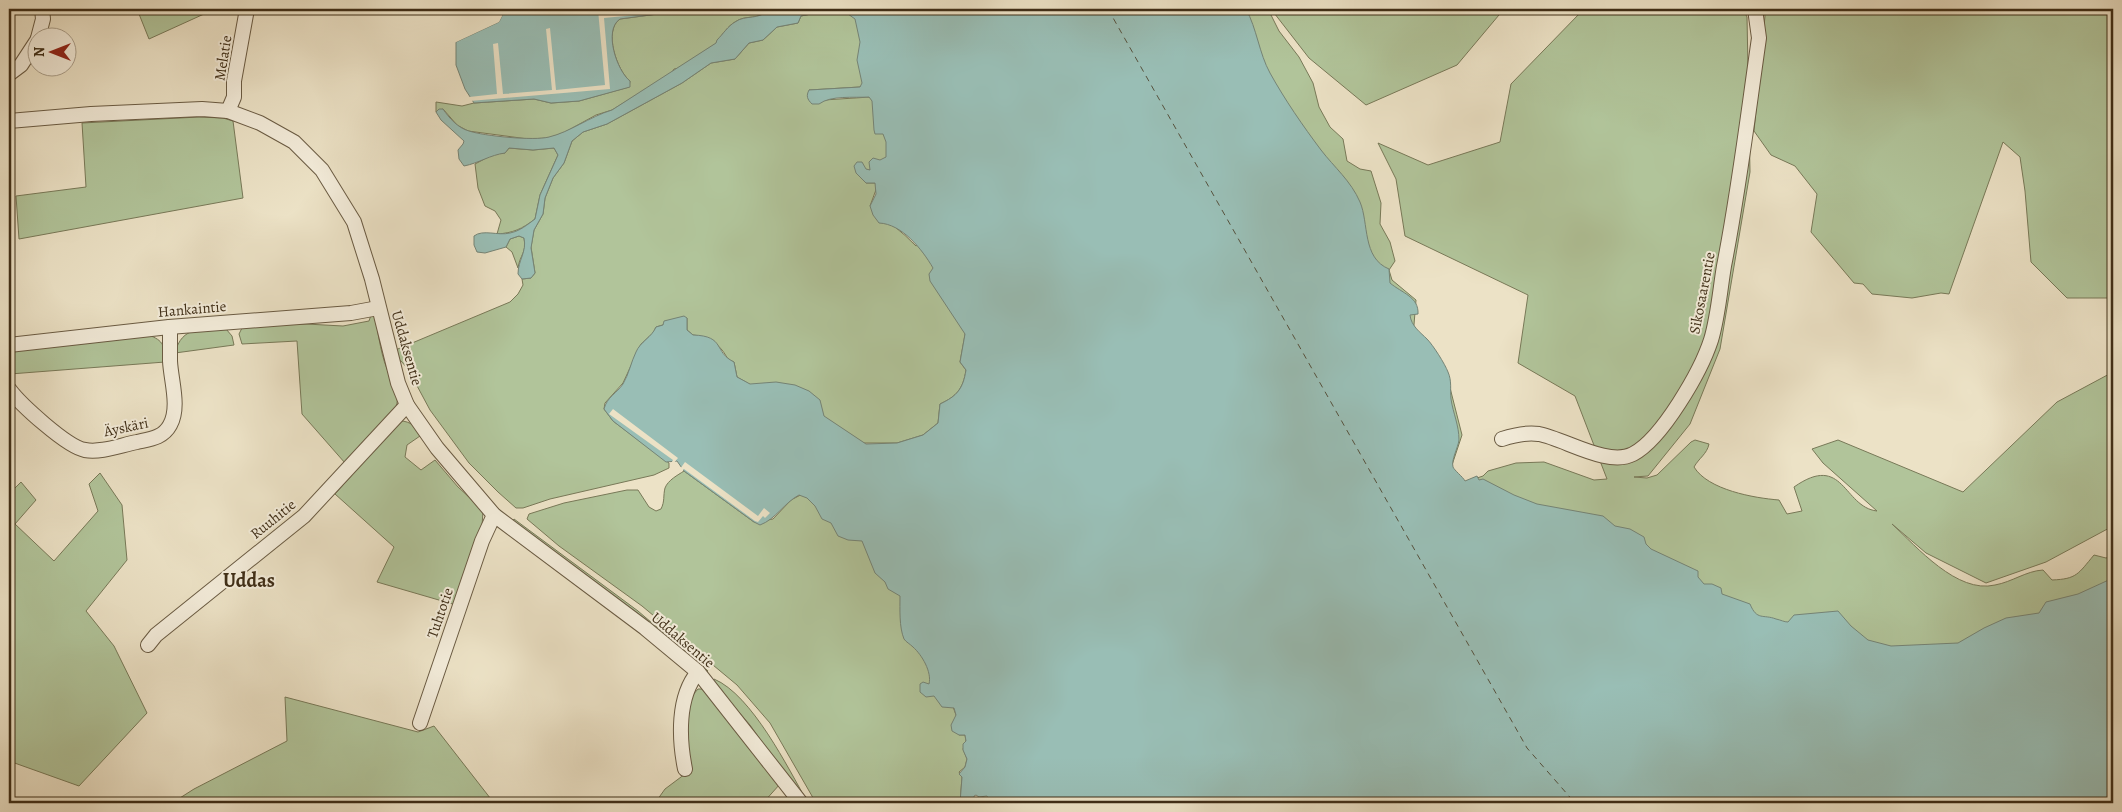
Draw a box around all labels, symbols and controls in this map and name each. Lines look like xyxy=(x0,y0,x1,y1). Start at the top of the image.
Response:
north arrow xyxy=(28,28,78,78)
street label: Melatie xyxy=(210,34,236,82)
text: N xyxy=(30,47,49,57)
street label: Sikosaarentie xyxy=(1684,250,1720,336)
street label: Hankaintie xyxy=(157,296,227,322)
street label: Uddaksentie xyxy=(387,308,427,388)
street label: Äyskäri xyxy=(101,413,150,442)
street label: Ruuhitie xyxy=(246,494,300,543)
district label: Uddas xyxy=(223,567,275,594)
street label: Tuhtotie xyxy=(422,585,458,641)
street label: Uddaksentie xyxy=(647,608,719,673)

